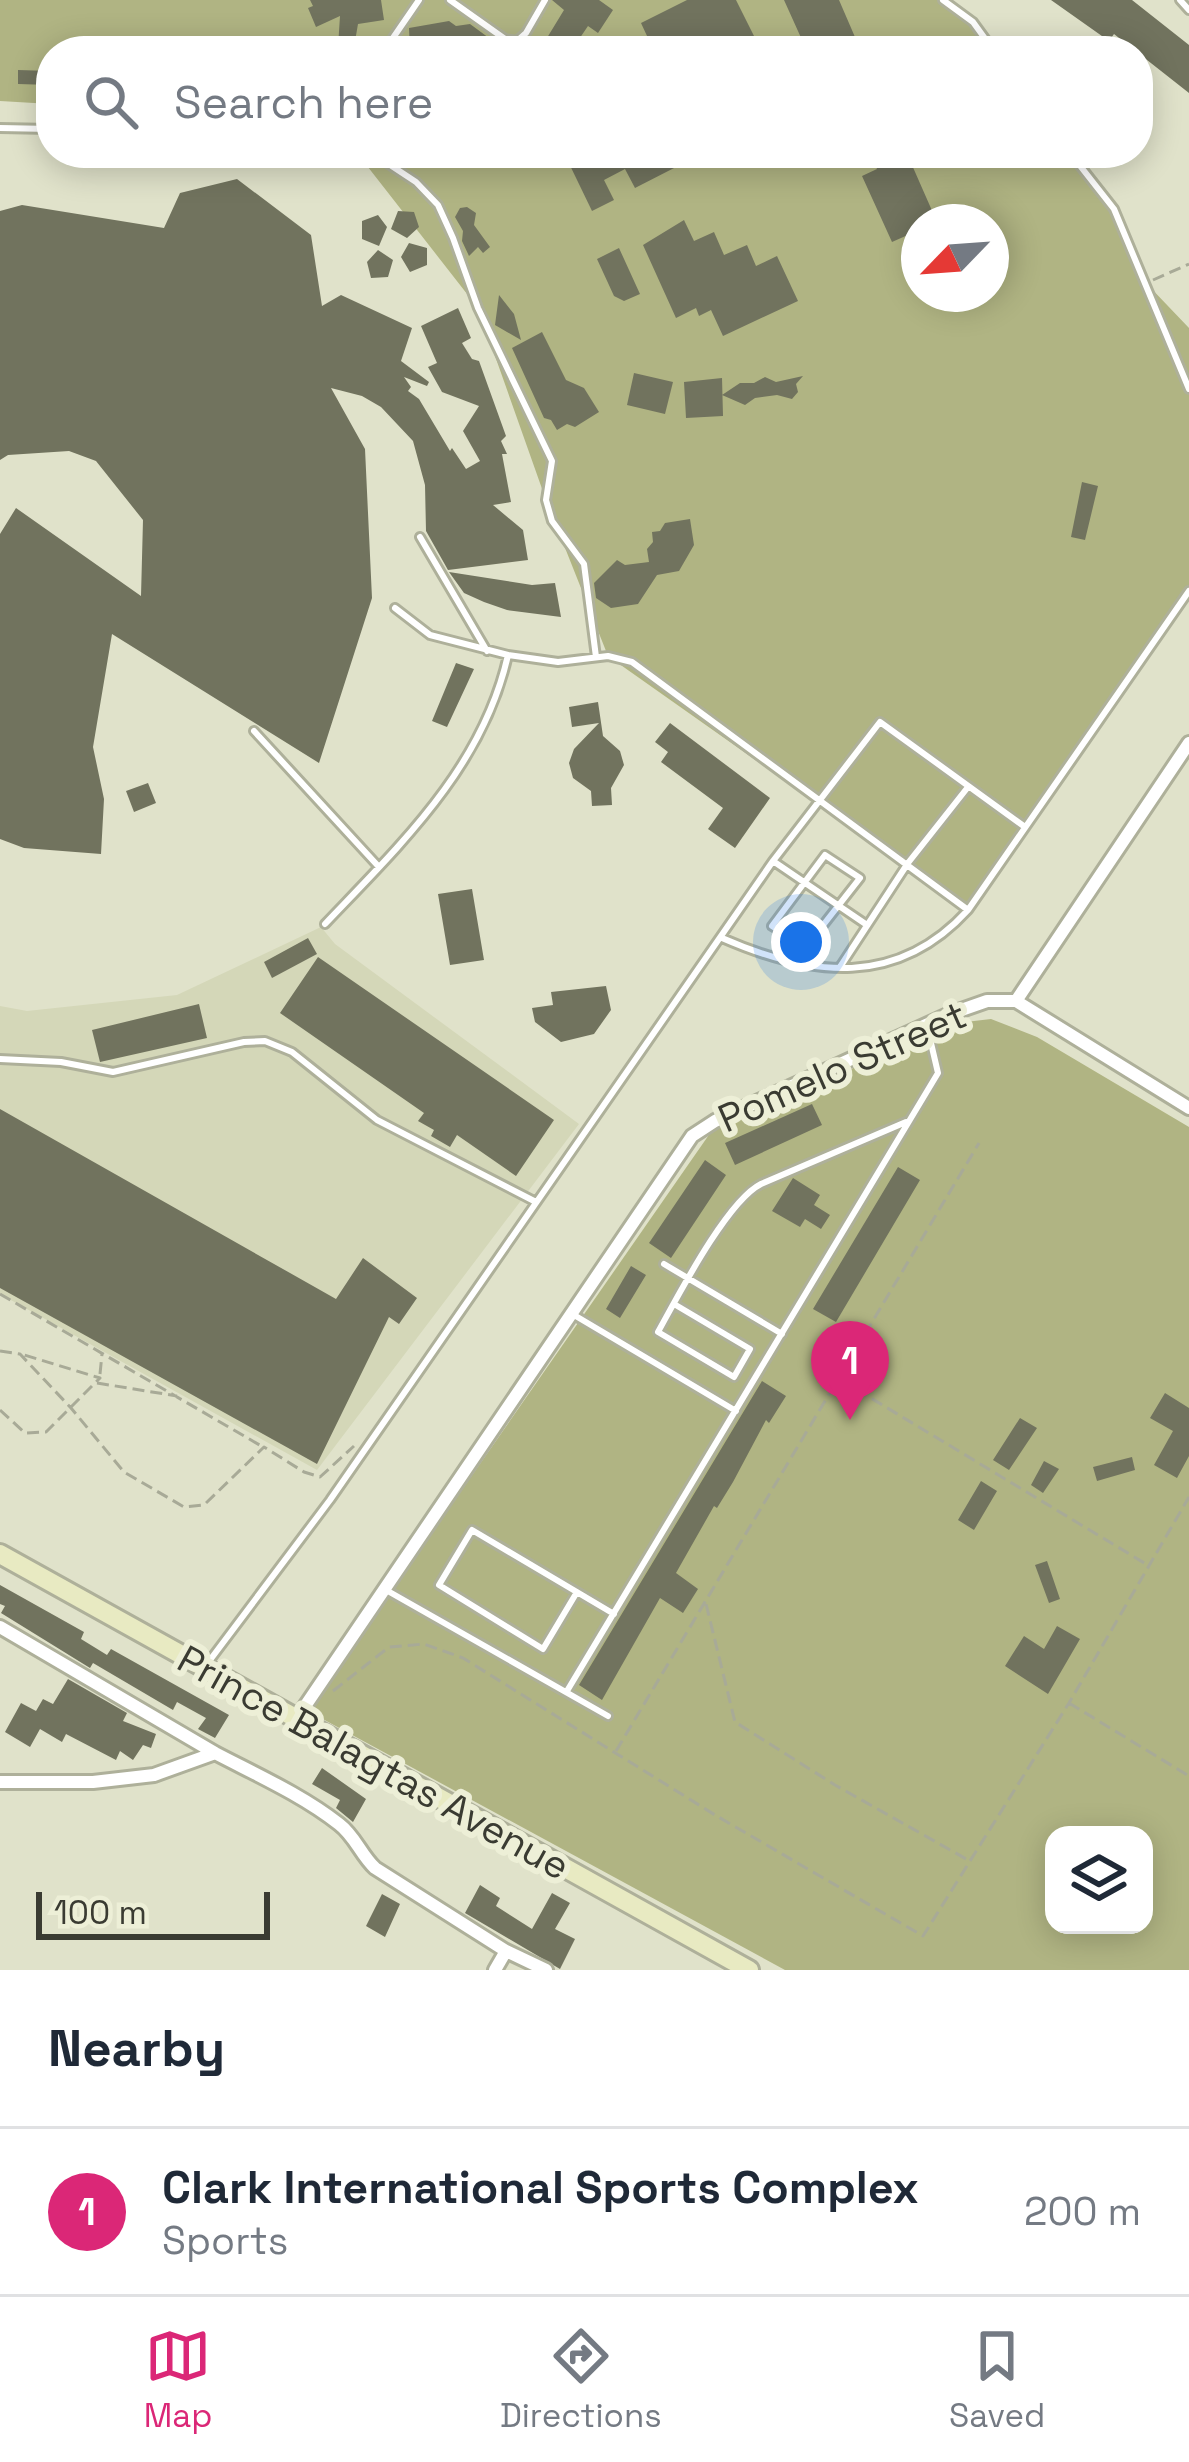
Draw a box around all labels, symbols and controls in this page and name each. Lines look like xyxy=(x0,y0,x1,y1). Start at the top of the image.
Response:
search box xyxy=(36,36,1153,168)
icon: search xyxy=(78,69,144,135)
text: Search here xyxy=(174,74,433,131)
north arrow xyxy=(901,204,1009,312)
your location xyxy=(771,912,831,972)
street label: Pomelo Street xyxy=(711,990,974,1143)
pin: 1 xyxy=(811,1321,889,1420)
street label: Prince Balagtas Avenue xyxy=(169,1634,578,1891)
map controls xyxy=(1045,1826,1153,1934)
button: layers xyxy=(1045,1826,1153,1934)
scale bar xyxy=(36,1886,270,1939)
text: 100 m xyxy=(54,1892,147,1934)
text: Nearby xyxy=(48,2016,225,2081)
text: Clark International Sports Complex xyxy=(162,2159,919,2216)
text: 1 xyxy=(78,2187,96,2236)
text: 200 m xyxy=(1024,2187,1141,2236)
text: Sports xyxy=(162,2216,288,2265)
tab: Map xyxy=(144,2323,212,2437)
tab: Directions xyxy=(500,2323,662,2437)
tab: Saved xyxy=(949,2323,1045,2437)

